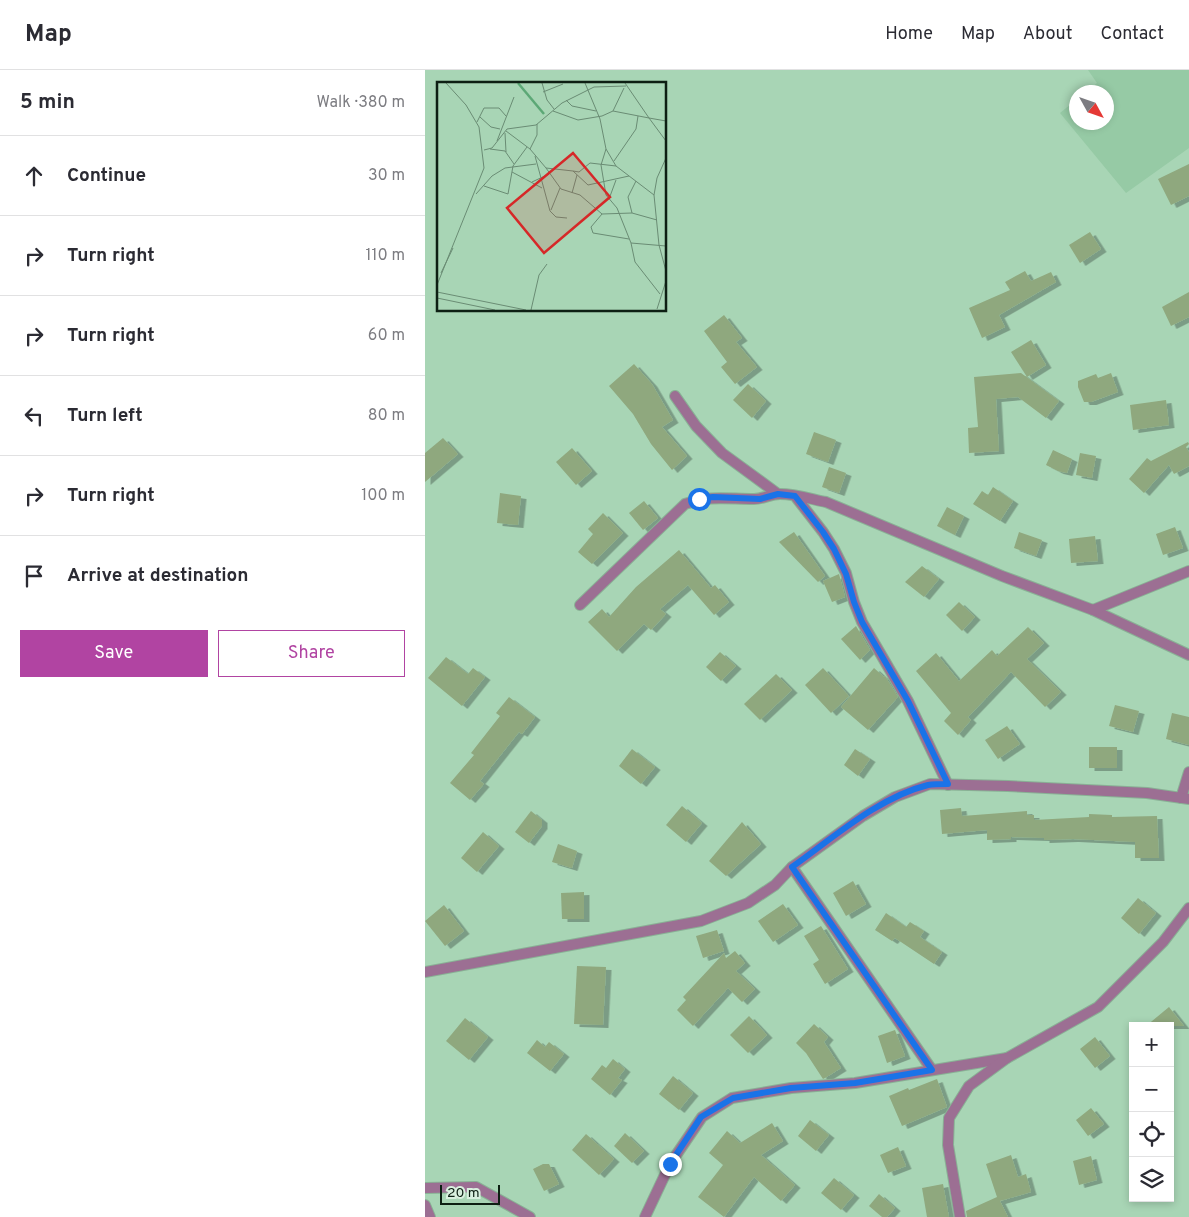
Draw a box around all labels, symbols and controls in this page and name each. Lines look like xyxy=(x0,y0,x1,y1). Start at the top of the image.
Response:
text: Map xyxy=(25,20,72,50)
text: Home xyxy=(885,23,933,46)
text: Map xyxy=(961,23,995,46)
text: About xyxy=(1023,23,1072,46)
text: Contact xyxy=(1100,23,1164,46)
inset map xyxy=(437,82,666,311)
north arrow xyxy=(1069,85,1114,130)
text: 5 min xyxy=(20,89,75,116)
text: Walk · 380 m xyxy=(317,93,405,113)
icon: ahead xyxy=(20,162,48,190)
text: Continue xyxy=(67,164,146,188)
text: 30 m xyxy=(368,166,405,186)
icon: right xyxy=(20,242,48,270)
text: Turn right xyxy=(67,244,155,268)
text: 110 m xyxy=(365,246,405,266)
icon: right xyxy=(20,322,48,350)
text: Turn right xyxy=(67,324,155,348)
text: 60 m xyxy=(368,326,405,346)
icon: left xyxy=(20,402,48,430)
text: Turn left xyxy=(67,404,143,428)
text: 80 m xyxy=(368,406,405,426)
icon: right xyxy=(20,482,48,510)
text: Turn right xyxy=(67,484,155,508)
text: 100 m xyxy=(361,486,405,506)
route start xyxy=(688,488,711,511)
icon: arrive xyxy=(20,562,48,590)
text: Arrive at destination xyxy=(67,564,248,588)
button: Save xyxy=(20,630,208,677)
button: Share xyxy=(218,630,405,677)
map controls xyxy=(1129,1022,1174,1202)
button: + xyxy=(1129,1022,1174,1067)
button: − xyxy=(1129,1067,1174,1112)
button: locate xyxy=(1129,1112,1174,1157)
route end xyxy=(659,1153,682,1176)
button: layers xyxy=(1129,1157,1174,1202)
scale bar xyxy=(440,1182,500,1205)
text: 20 m xyxy=(447,1185,480,1202)

